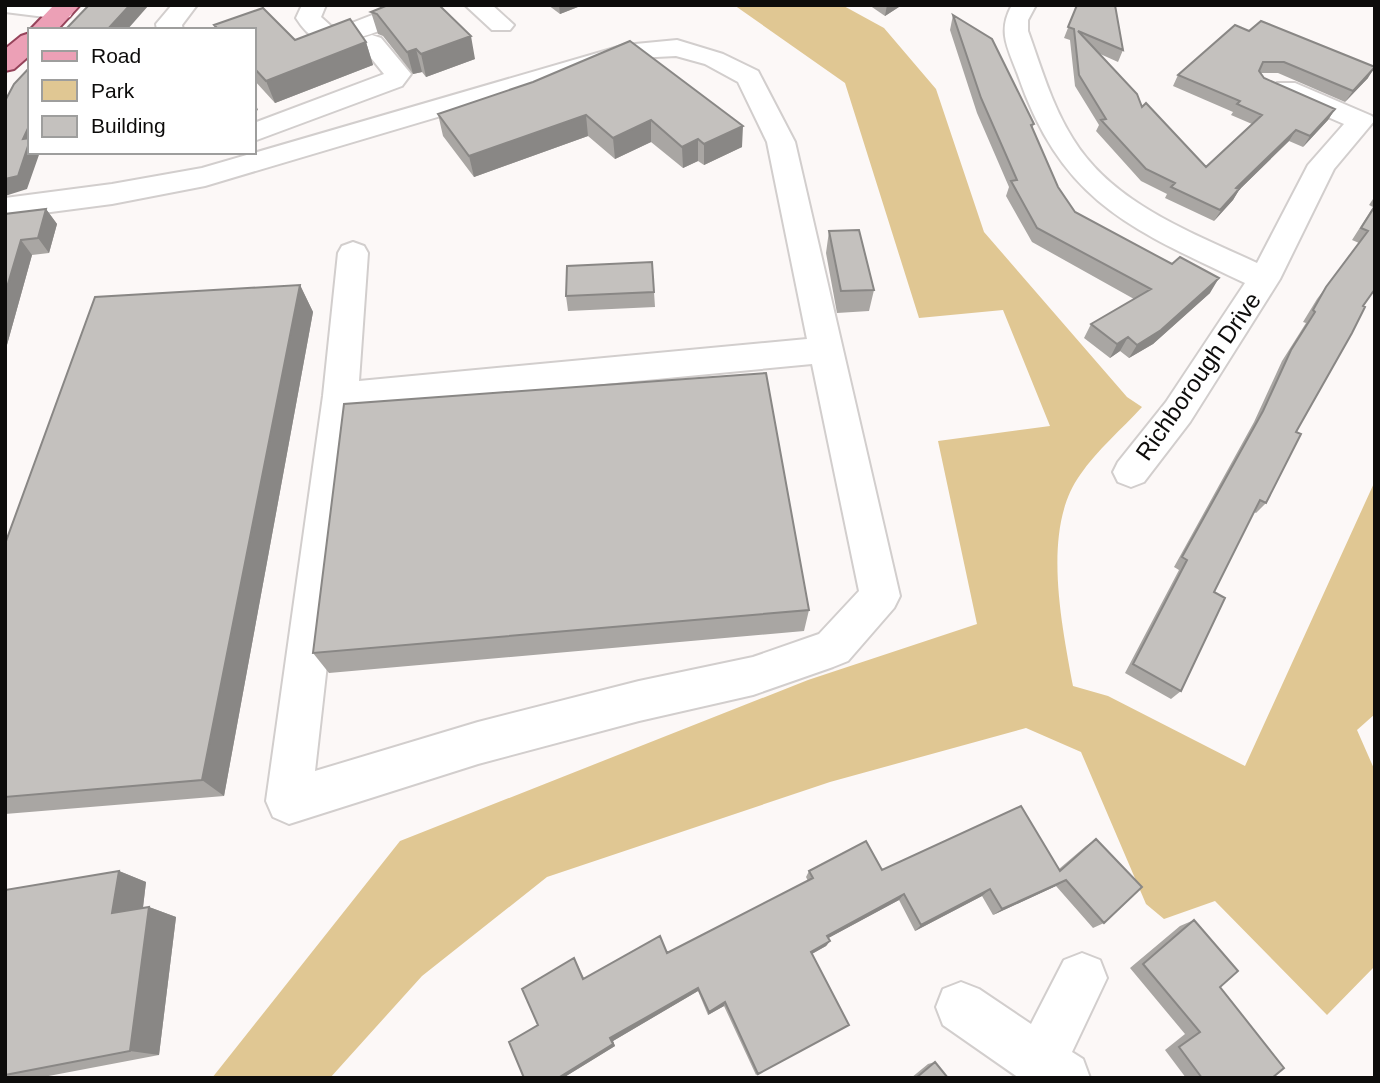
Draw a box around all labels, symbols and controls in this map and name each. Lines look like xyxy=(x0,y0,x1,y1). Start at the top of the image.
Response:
legend xyxy=(28,28,256,154)
text: Road xyxy=(91,44,141,67)
text: Park xyxy=(91,79,135,102)
text: Building xyxy=(91,114,166,137)
street label: Richborough Drive xyxy=(1130,287,1266,465)

